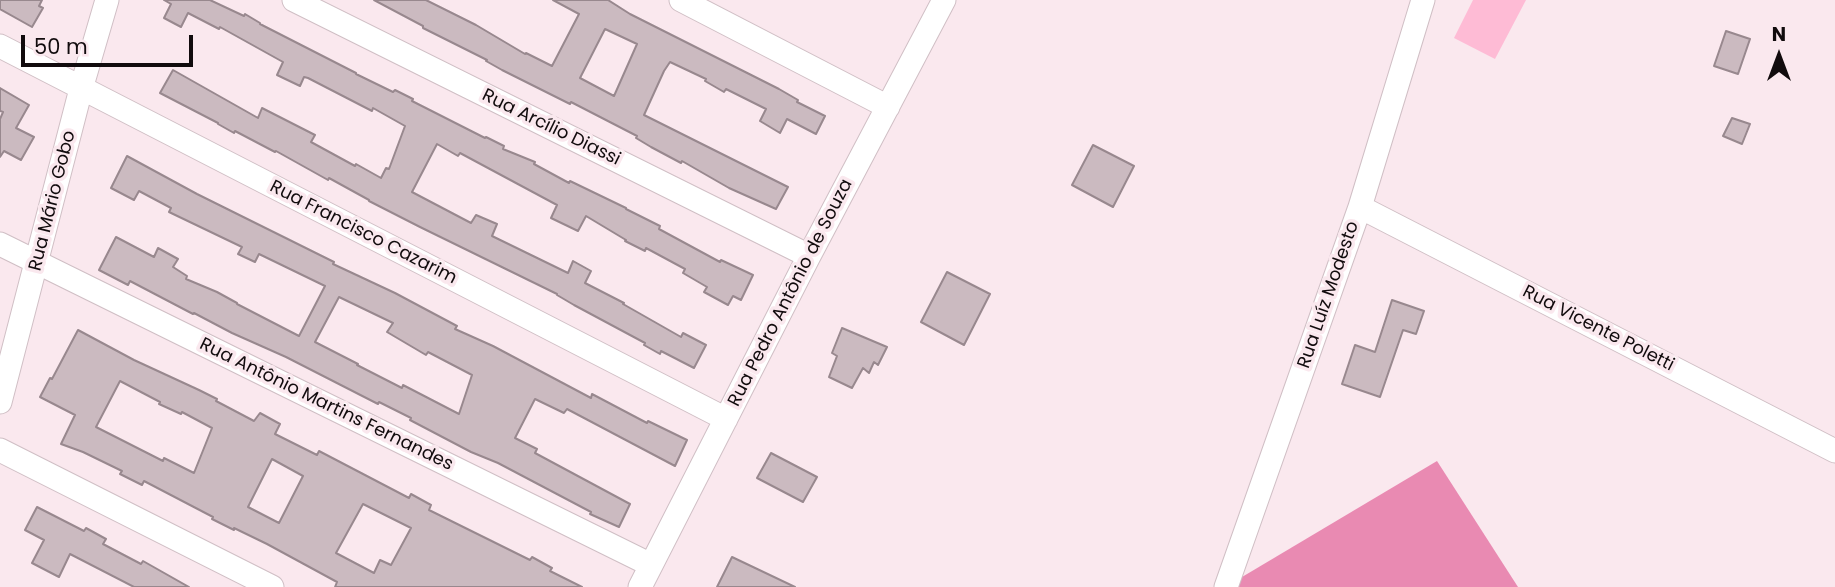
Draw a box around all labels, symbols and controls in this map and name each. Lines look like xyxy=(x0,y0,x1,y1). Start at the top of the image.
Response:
scale bar xyxy=(24,21,196,65)
north arrow xyxy=(1744,21,1814,91)
text: N xyxy=(1772,21,1786,48)
text: 50 m xyxy=(34,32,88,61)
street label: Rua Arcílio Diassi xyxy=(478,85,624,171)
street label: Rua Mário Gobo xyxy=(25,129,81,273)
street label: Rua Francisco Cazarim xyxy=(266,176,460,290)
street label: Rua Pedro Antônio de Souza xyxy=(724,176,858,410)
street label: Rua Luíz Modesto xyxy=(1294,219,1364,371)
street label: Rua Vicente Poletti xyxy=(1519,281,1677,377)
street label: Rua Antônio Martins Fernandes xyxy=(196,334,456,476)

